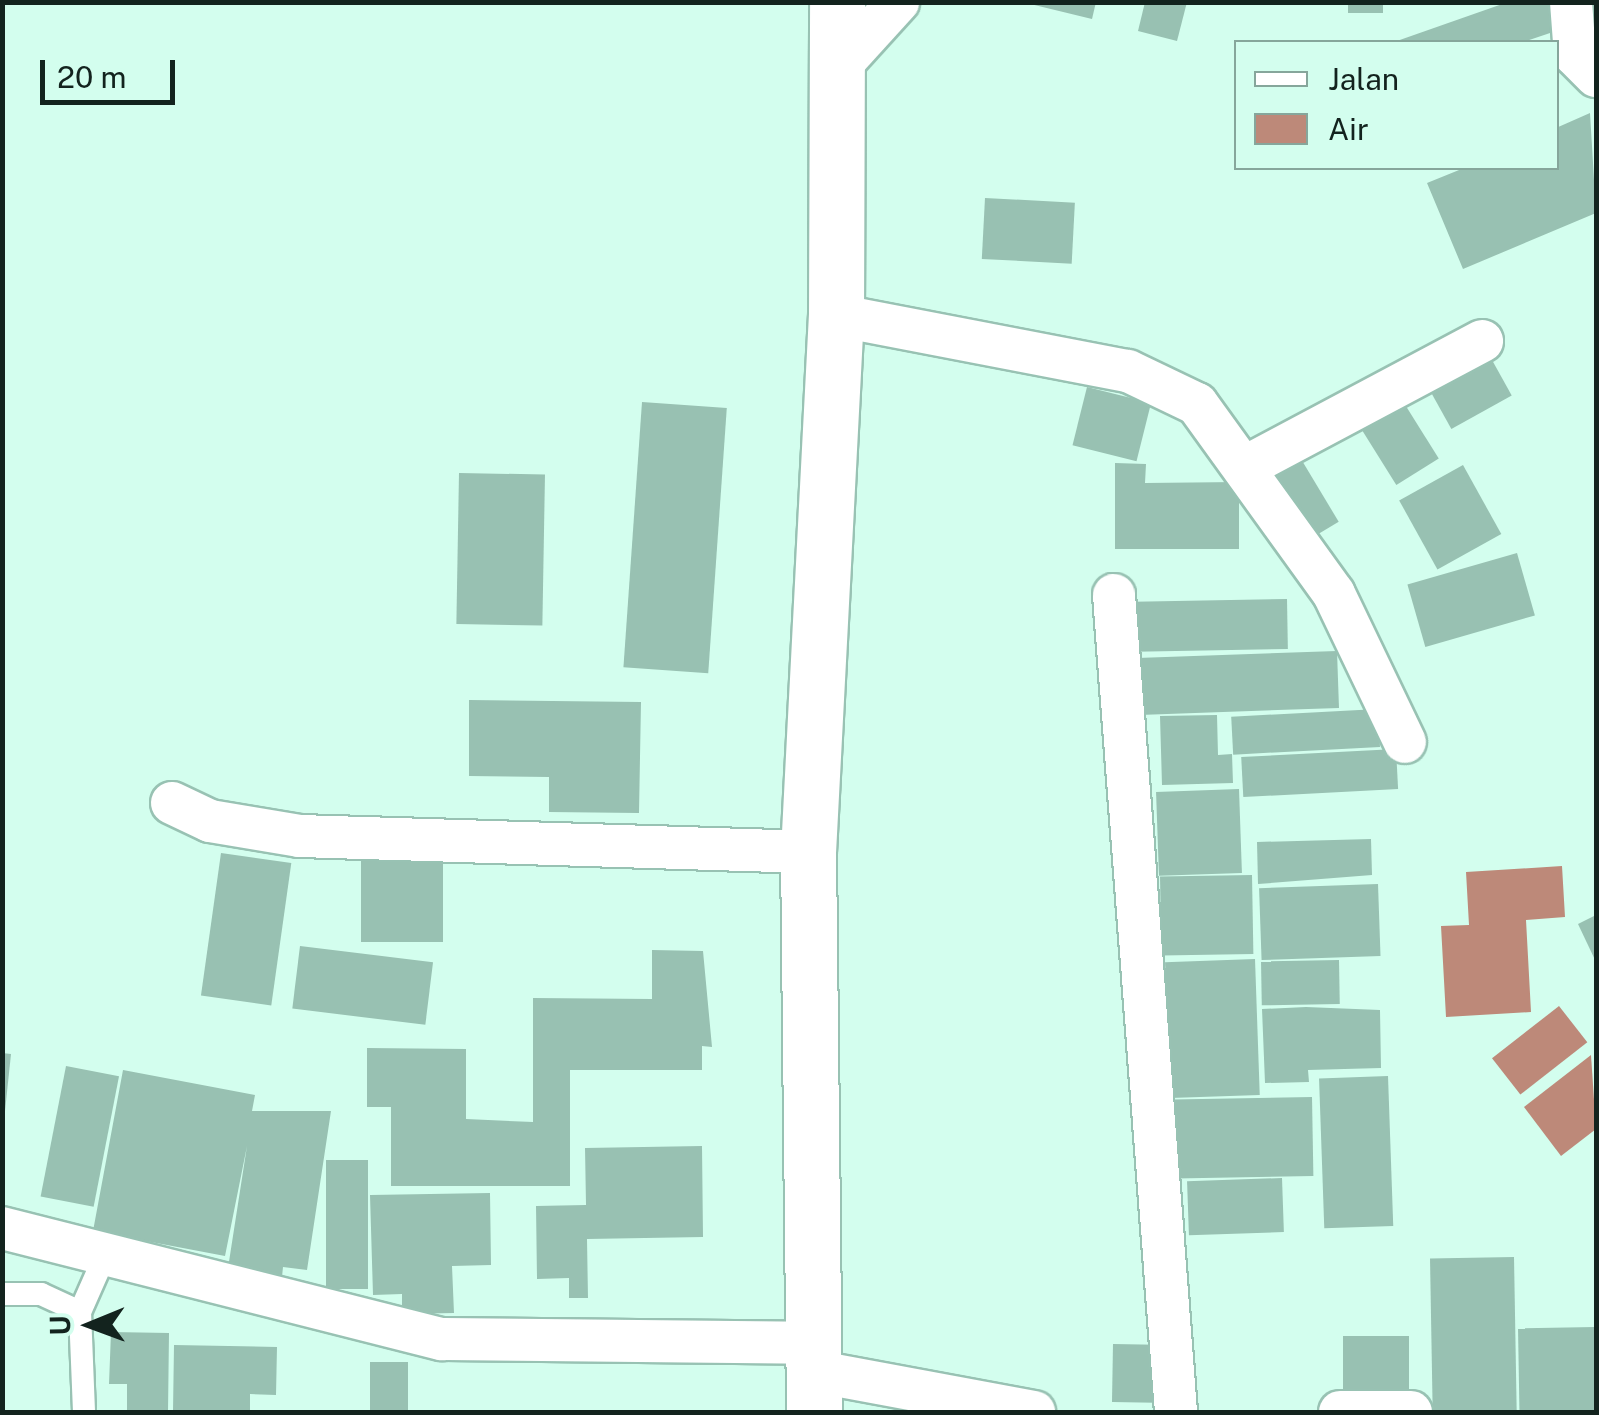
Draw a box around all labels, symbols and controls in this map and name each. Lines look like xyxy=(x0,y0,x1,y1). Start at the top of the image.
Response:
scale bar xyxy=(45,40,180,102)
legend xyxy=(1234,40,1559,170)
text: 20 m xyxy=(57,59,126,95)
text: Jalan xyxy=(1328,61,1399,97)
text: Air xyxy=(1328,111,1369,147)
north arrow xyxy=(40,1275,140,1375)
text: U xyxy=(43,1315,76,1336)

